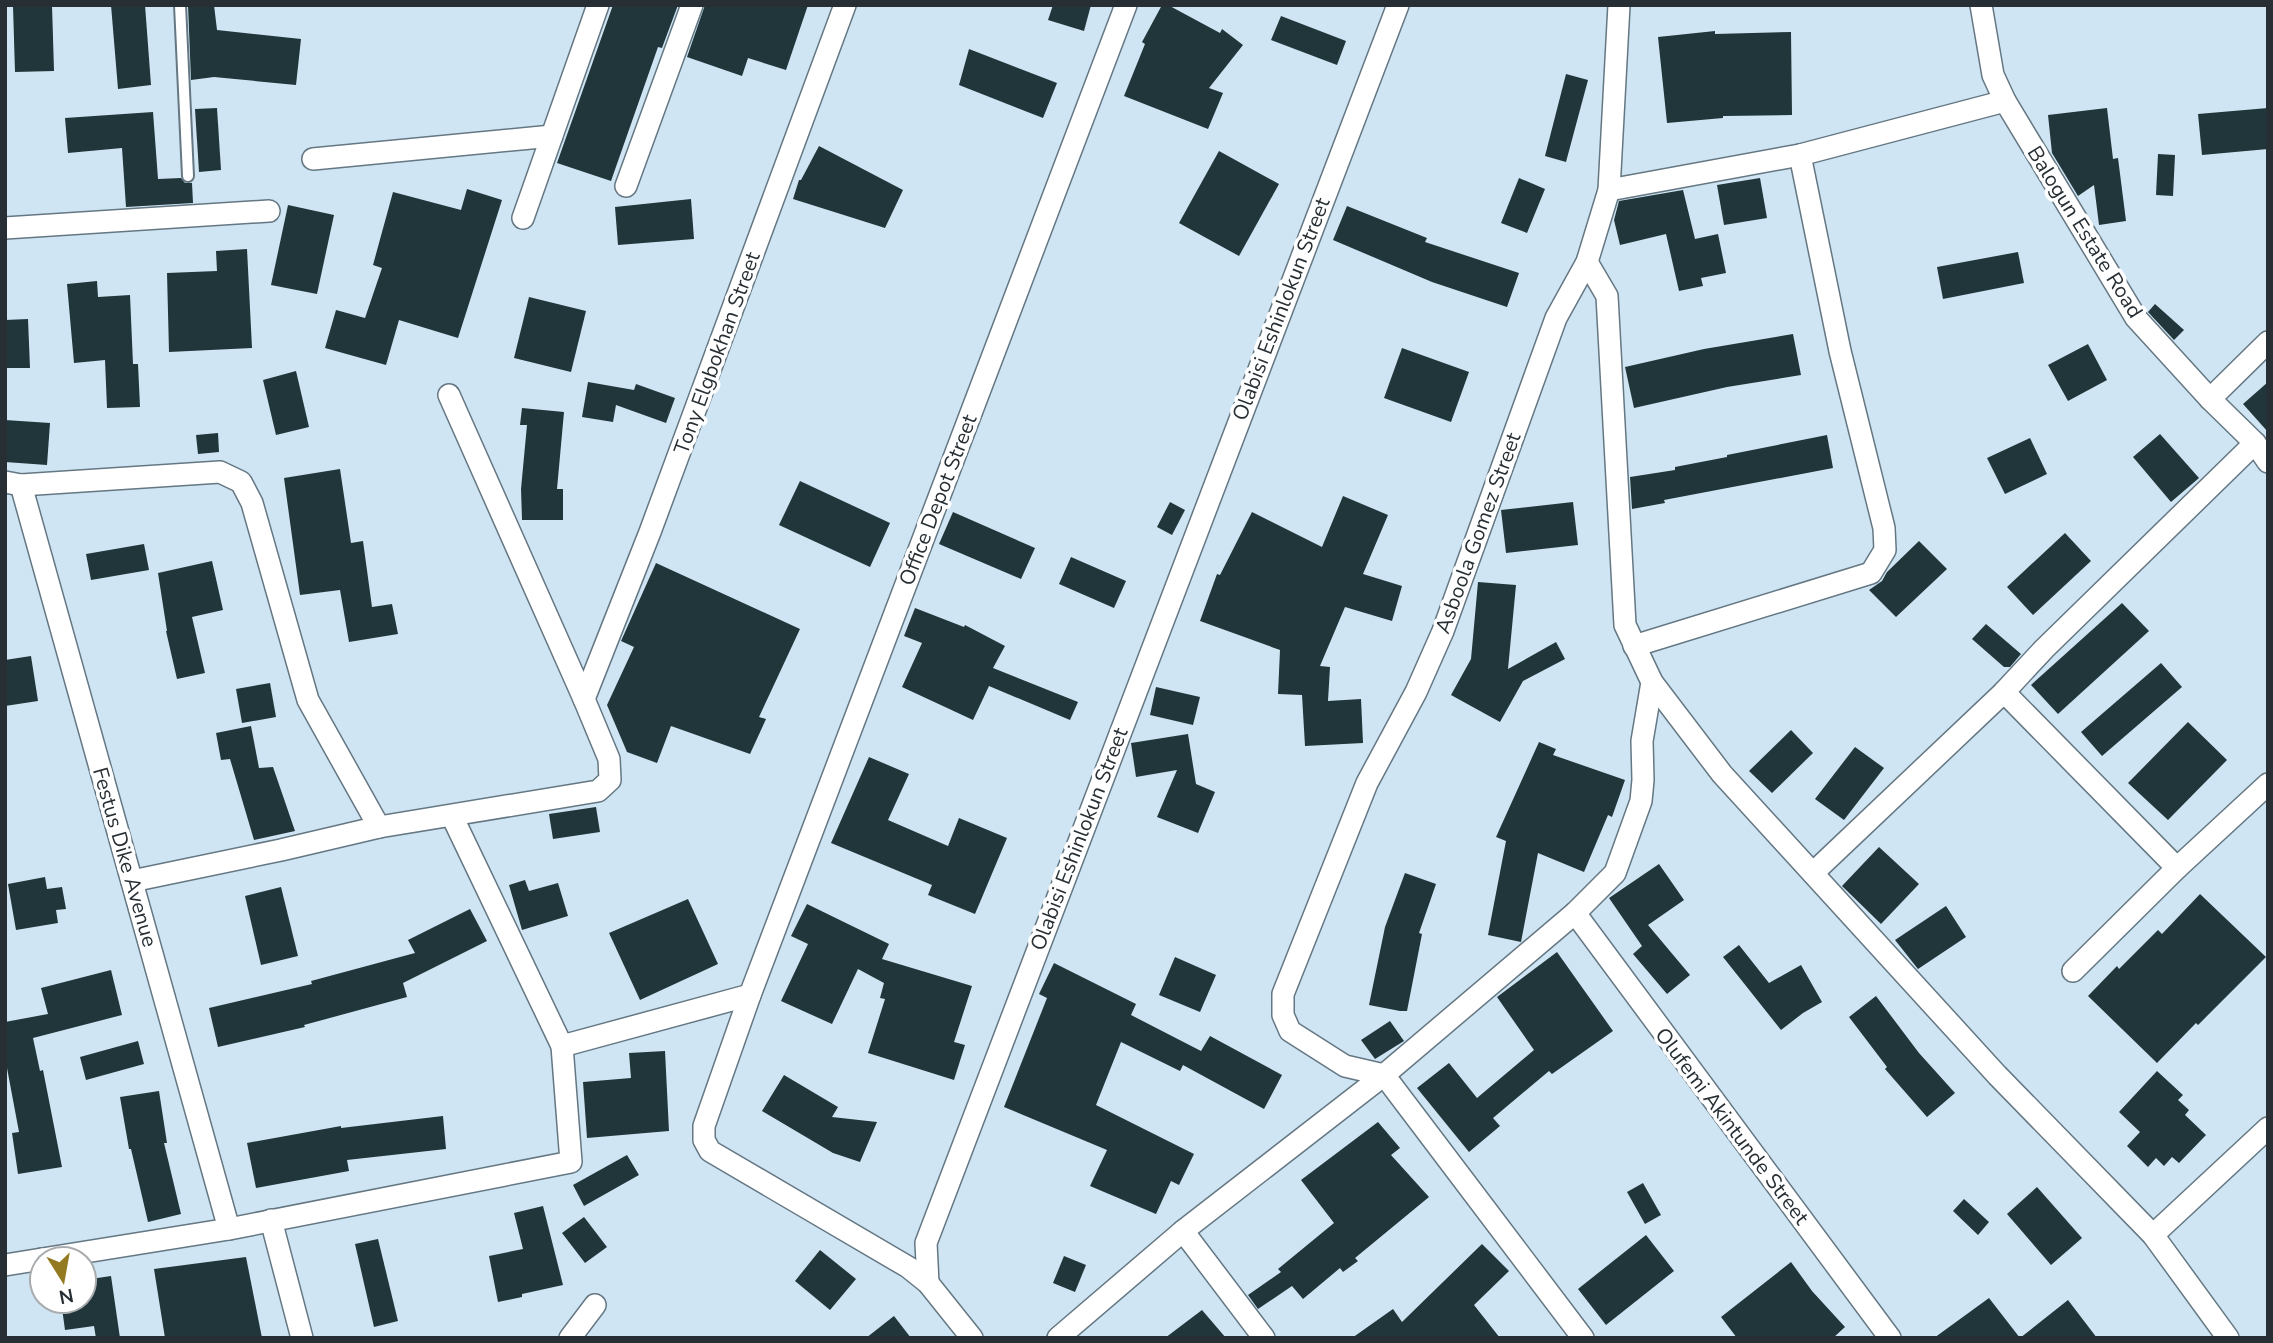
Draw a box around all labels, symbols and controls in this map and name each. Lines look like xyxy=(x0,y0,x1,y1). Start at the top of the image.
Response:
street label: Balogun Estate Road xyxy=(2021,141,2149,323)
street label: Olabisi Eshinlokun Street xyxy=(1226,193,1337,424)
street label: Tony Elgbokhan Street xyxy=(667,247,767,458)
street label: Office Depot Street xyxy=(892,410,984,590)
street label: Asboola Gomez Street xyxy=(1429,428,1528,637)
street label: Olabisi Eshinlokun Street xyxy=(1024,723,1135,954)
street label: Festus Dike Avenue xyxy=(86,764,164,950)
street label: Olufemi Akintunde Street xyxy=(1649,1022,1816,1231)
north arrow xyxy=(28,1245,98,1315)
text: N xyxy=(57,1282,76,1310)

